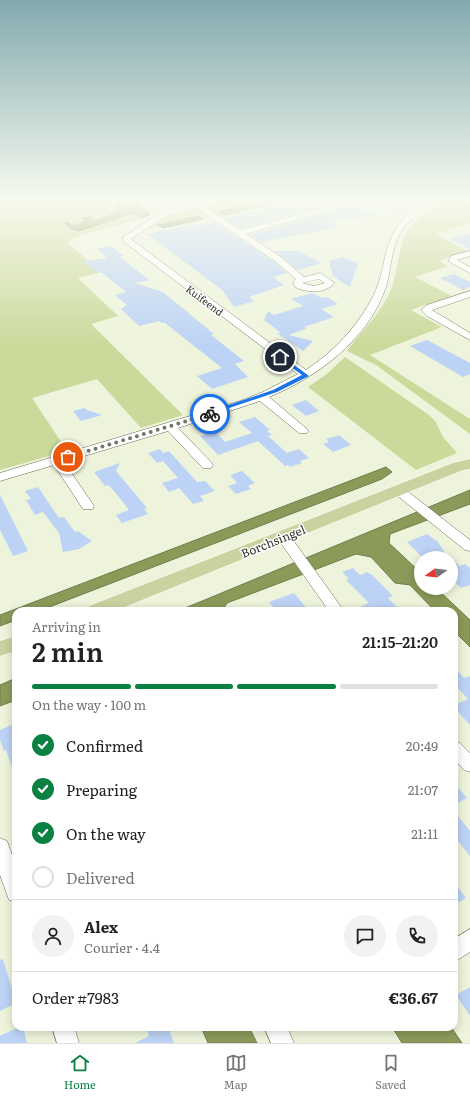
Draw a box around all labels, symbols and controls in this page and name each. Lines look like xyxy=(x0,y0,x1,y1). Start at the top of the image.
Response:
street label: Kuifeend xyxy=(183,281,227,319)
pin xyxy=(263,340,297,374)
icon: home xyxy=(269,346,291,368)
courier xyxy=(190,394,230,434)
icon: bike xyxy=(199,403,221,425)
pin xyxy=(51,440,85,474)
icon: bag xyxy=(57,446,79,468)
street label: Borchsingel xyxy=(238,520,308,562)
north arrow xyxy=(414,551,458,595)
map controls xyxy=(414,551,458,595)
text: Arriving in xyxy=(32,617,101,636)
text: 21:15–21:20 xyxy=(362,630,438,653)
text: 2 min xyxy=(32,631,103,670)
text: On the way · 100 m xyxy=(32,695,146,714)
icon: check xyxy=(32,734,54,756)
text: Confirmed xyxy=(66,734,143,757)
text: 20:49 xyxy=(406,736,438,755)
icon: check xyxy=(32,778,54,800)
text: Preparing xyxy=(66,778,137,801)
text: 21:07 xyxy=(408,780,438,799)
icon: check xyxy=(32,822,54,844)
text: On the way xyxy=(66,822,146,845)
text: 21:11 xyxy=(411,824,438,843)
text: Delivered xyxy=(66,866,135,889)
button: person xyxy=(32,915,74,957)
text: Alex xyxy=(84,915,118,938)
button: chat xyxy=(344,915,386,957)
button: phone xyxy=(396,915,438,957)
text: Courier · 4.4 xyxy=(84,938,160,957)
text: Order #7983 xyxy=(32,986,119,1009)
text: €36.67 xyxy=(389,986,438,1009)
tab: Home xyxy=(64,1052,96,1092)
tab: Map xyxy=(224,1052,247,1092)
tab: Saved xyxy=(375,1052,406,1092)

